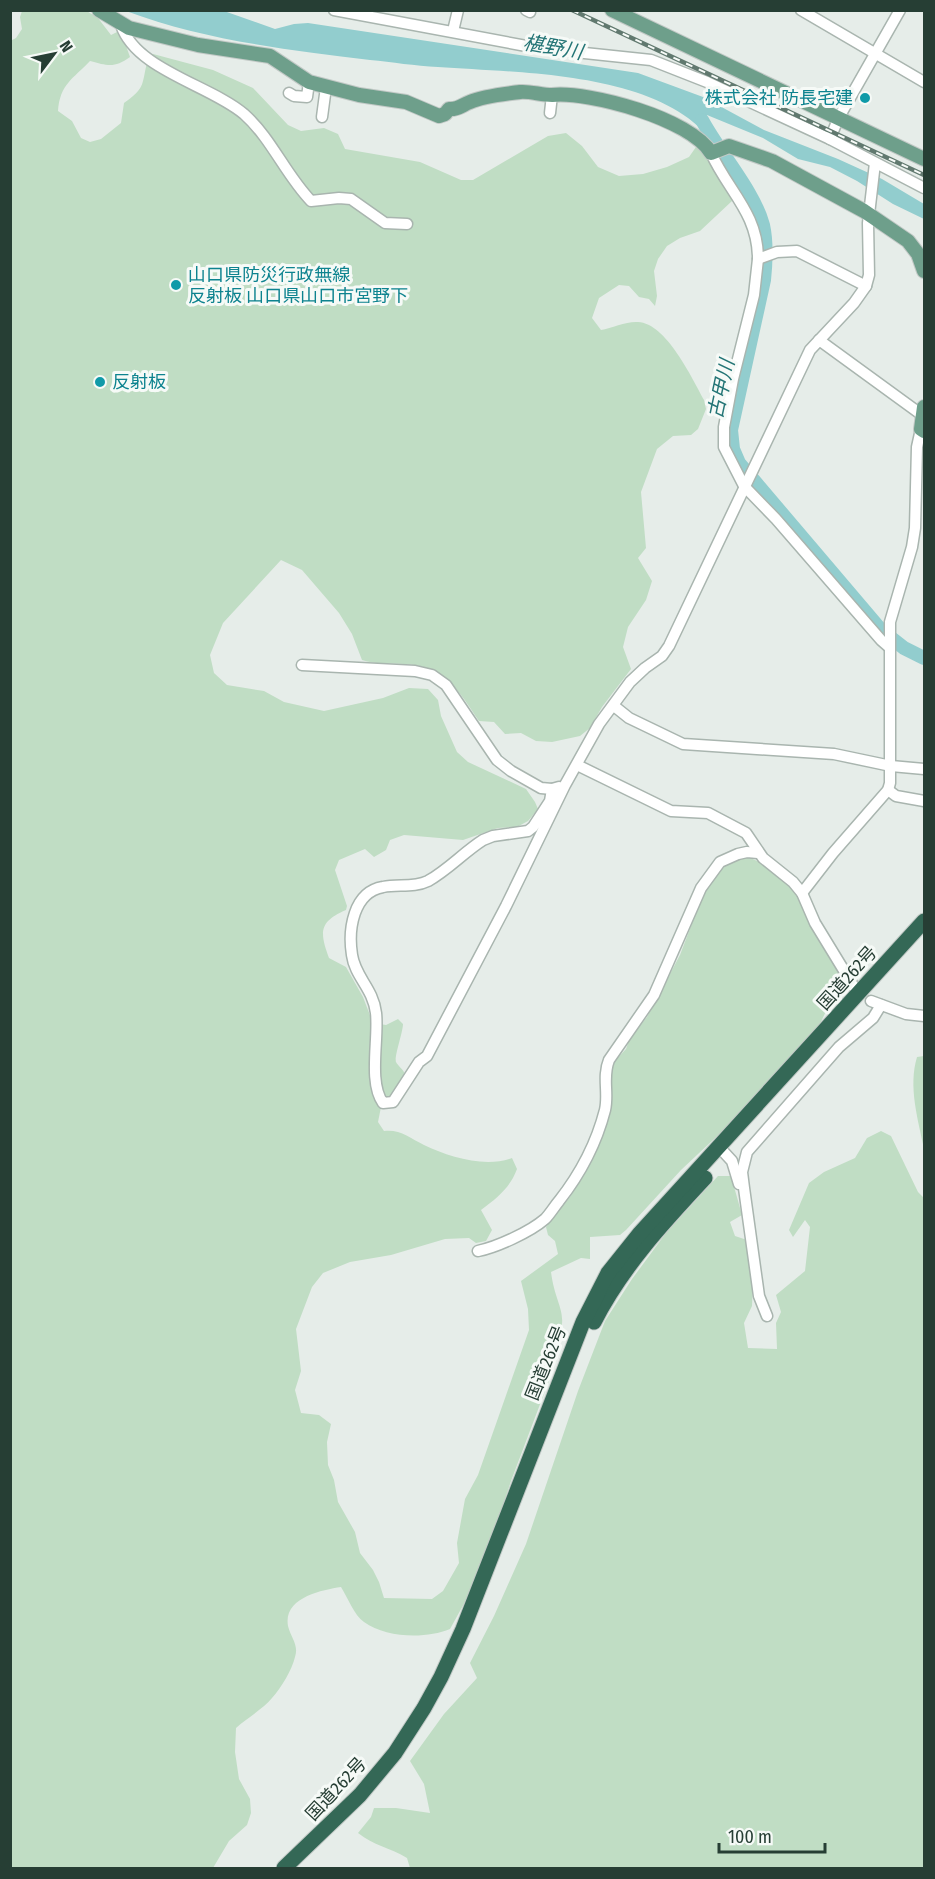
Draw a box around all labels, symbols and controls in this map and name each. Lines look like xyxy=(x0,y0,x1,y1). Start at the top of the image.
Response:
north arrow xyxy=(24,24,84,84)
water label: 椹野川 xyxy=(521,30,587,64)
text: N xyxy=(56,37,77,55)
place label: 株式会社 防長宅建 xyxy=(705,87,853,109)
marker: 株式会社 防長宅建 xyxy=(858,91,872,105)
place label: 山口県防災行政無線 反射板 山口県山口市宮野下 xyxy=(188,264,408,307)
marker: 山口県防災行政無線 反射板 山口県山口市宮野下 xyxy=(169,278,183,292)
water label: 古甲川 xyxy=(703,355,739,421)
place label: 反射板 xyxy=(112,371,166,393)
marker: 反射板 xyxy=(93,375,107,389)
street label: 国道262号 xyxy=(813,941,881,1015)
street label: 国道262号 xyxy=(521,1322,571,1404)
street label: 国道262号 xyxy=(301,1753,371,1825)
scale bar xyxy=(719,1816,826,1854)
text: 100 m xyxy=(728,1826,772,1848)

